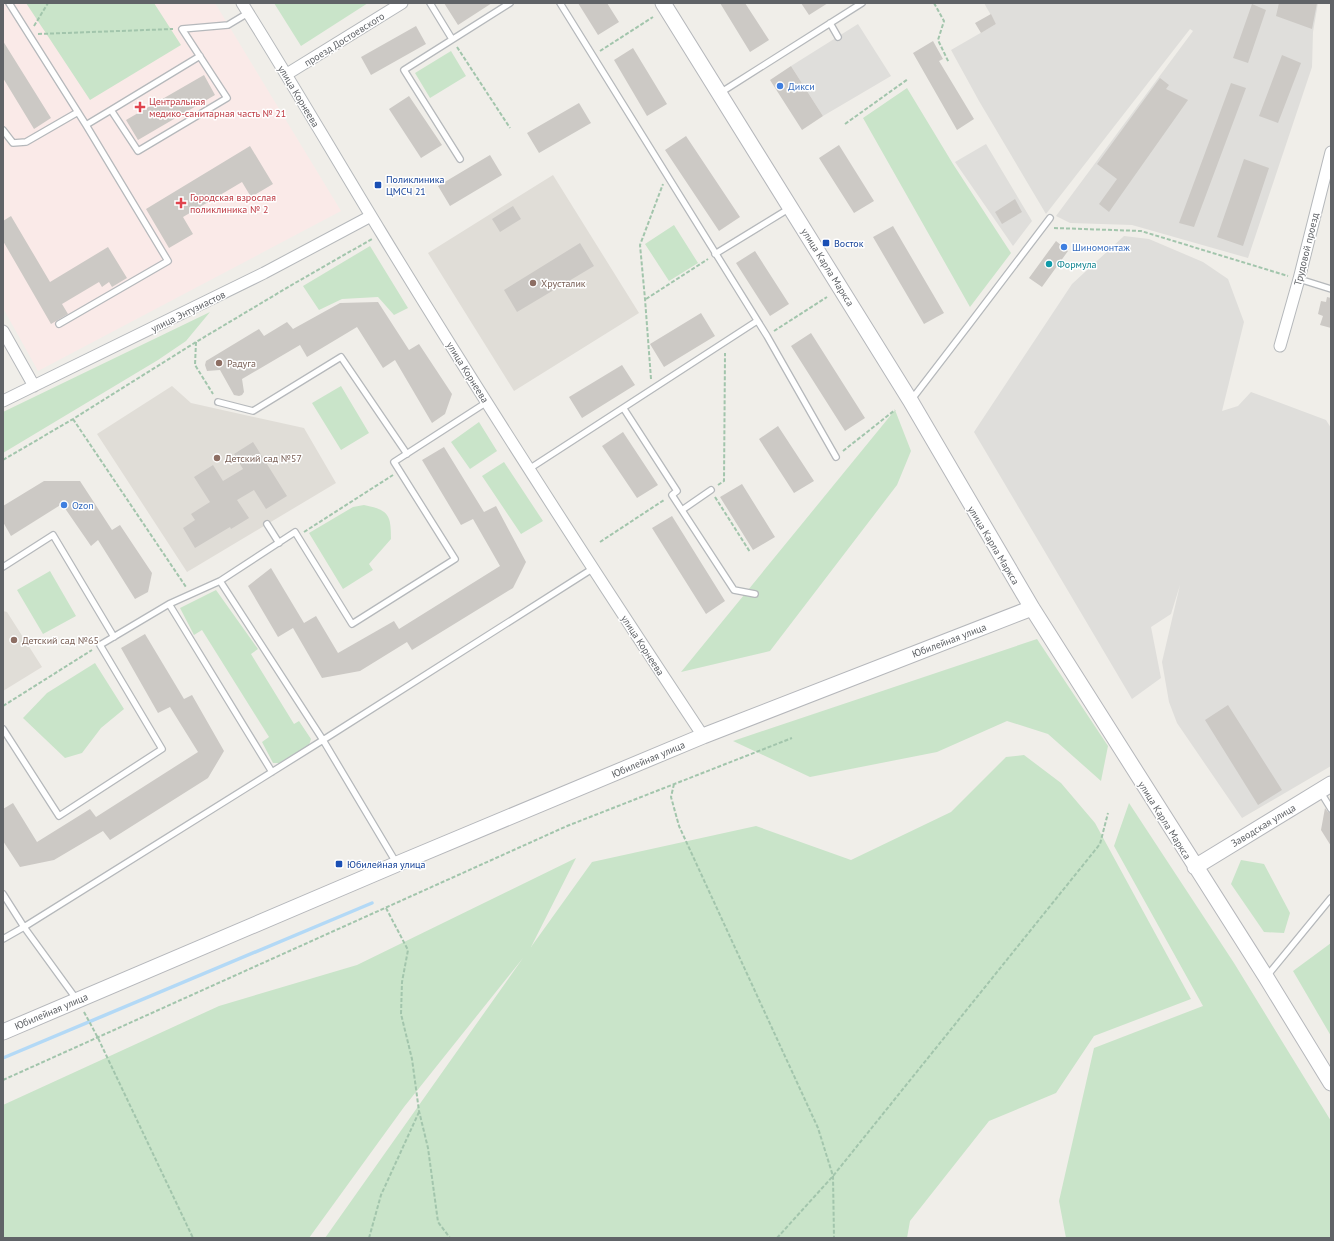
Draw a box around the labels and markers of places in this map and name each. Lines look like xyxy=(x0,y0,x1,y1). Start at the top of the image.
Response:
place label: Дикси xyxy=(788,80,815,93)
marker: Дикси xyxy=(775,81,785,91)
place label: Центральная медико-санитарная часть № 21 xyxy=(149,95,286,120)
marker: Центральная медико-санитарная часть № 21 xyxy=(134,101,146,113)
place label: Поликлиника ЦМСЧ 21 xyxy=(386,173,445,198)
marker: Поликлиника ЦМСЧ 21 xyxy=(373,180,383,190)
place label: Городская взрослая поликлиника № 2 xyxy=(190,191,276,216)
marker: Городская взрослая поликлиника № 2 xyxy=(175,197,187,209)
place label: Восток xyxy=(834,237,864,250)
marker: Восток xyxy=(821,238,831,248)
place label: Шиномонтаж xyxy=(1072,241,1130,254)
marker: Шиномонтаж xyxy=(1059,242,1069,252)
place label: Формула xyxy=(1057,258,1097,271)
marker: Формула xyxy=(1044,259,1054,269)
place label: Хрусталик xyxy=(541,277,586,290)
marker: Хрусталик xyxy=(528,278,538,288)
place label: Радуга xyxy=(227,357,256,370)
marker: Радуга xyxy=(214,358,224,368)
place label: Детский сад №57 xyxy=(225,452,302,465)
marker: Детский сад №57 xyxy=(212,453,222,463)
place label: Ozon xyxy=(72,499,94,512)
marker: Ozon xyxy=(59,500,69,510)
place label: Детский сад №65 xyxy=(22,634,99,647)
marker: Детский сад №65 xyxy=(9,635,19,645)
place label: Юбилейная улица xyxy=(347,858,426,871)
marker: Юбилейная улица xyxy=(334,859,344,869)

